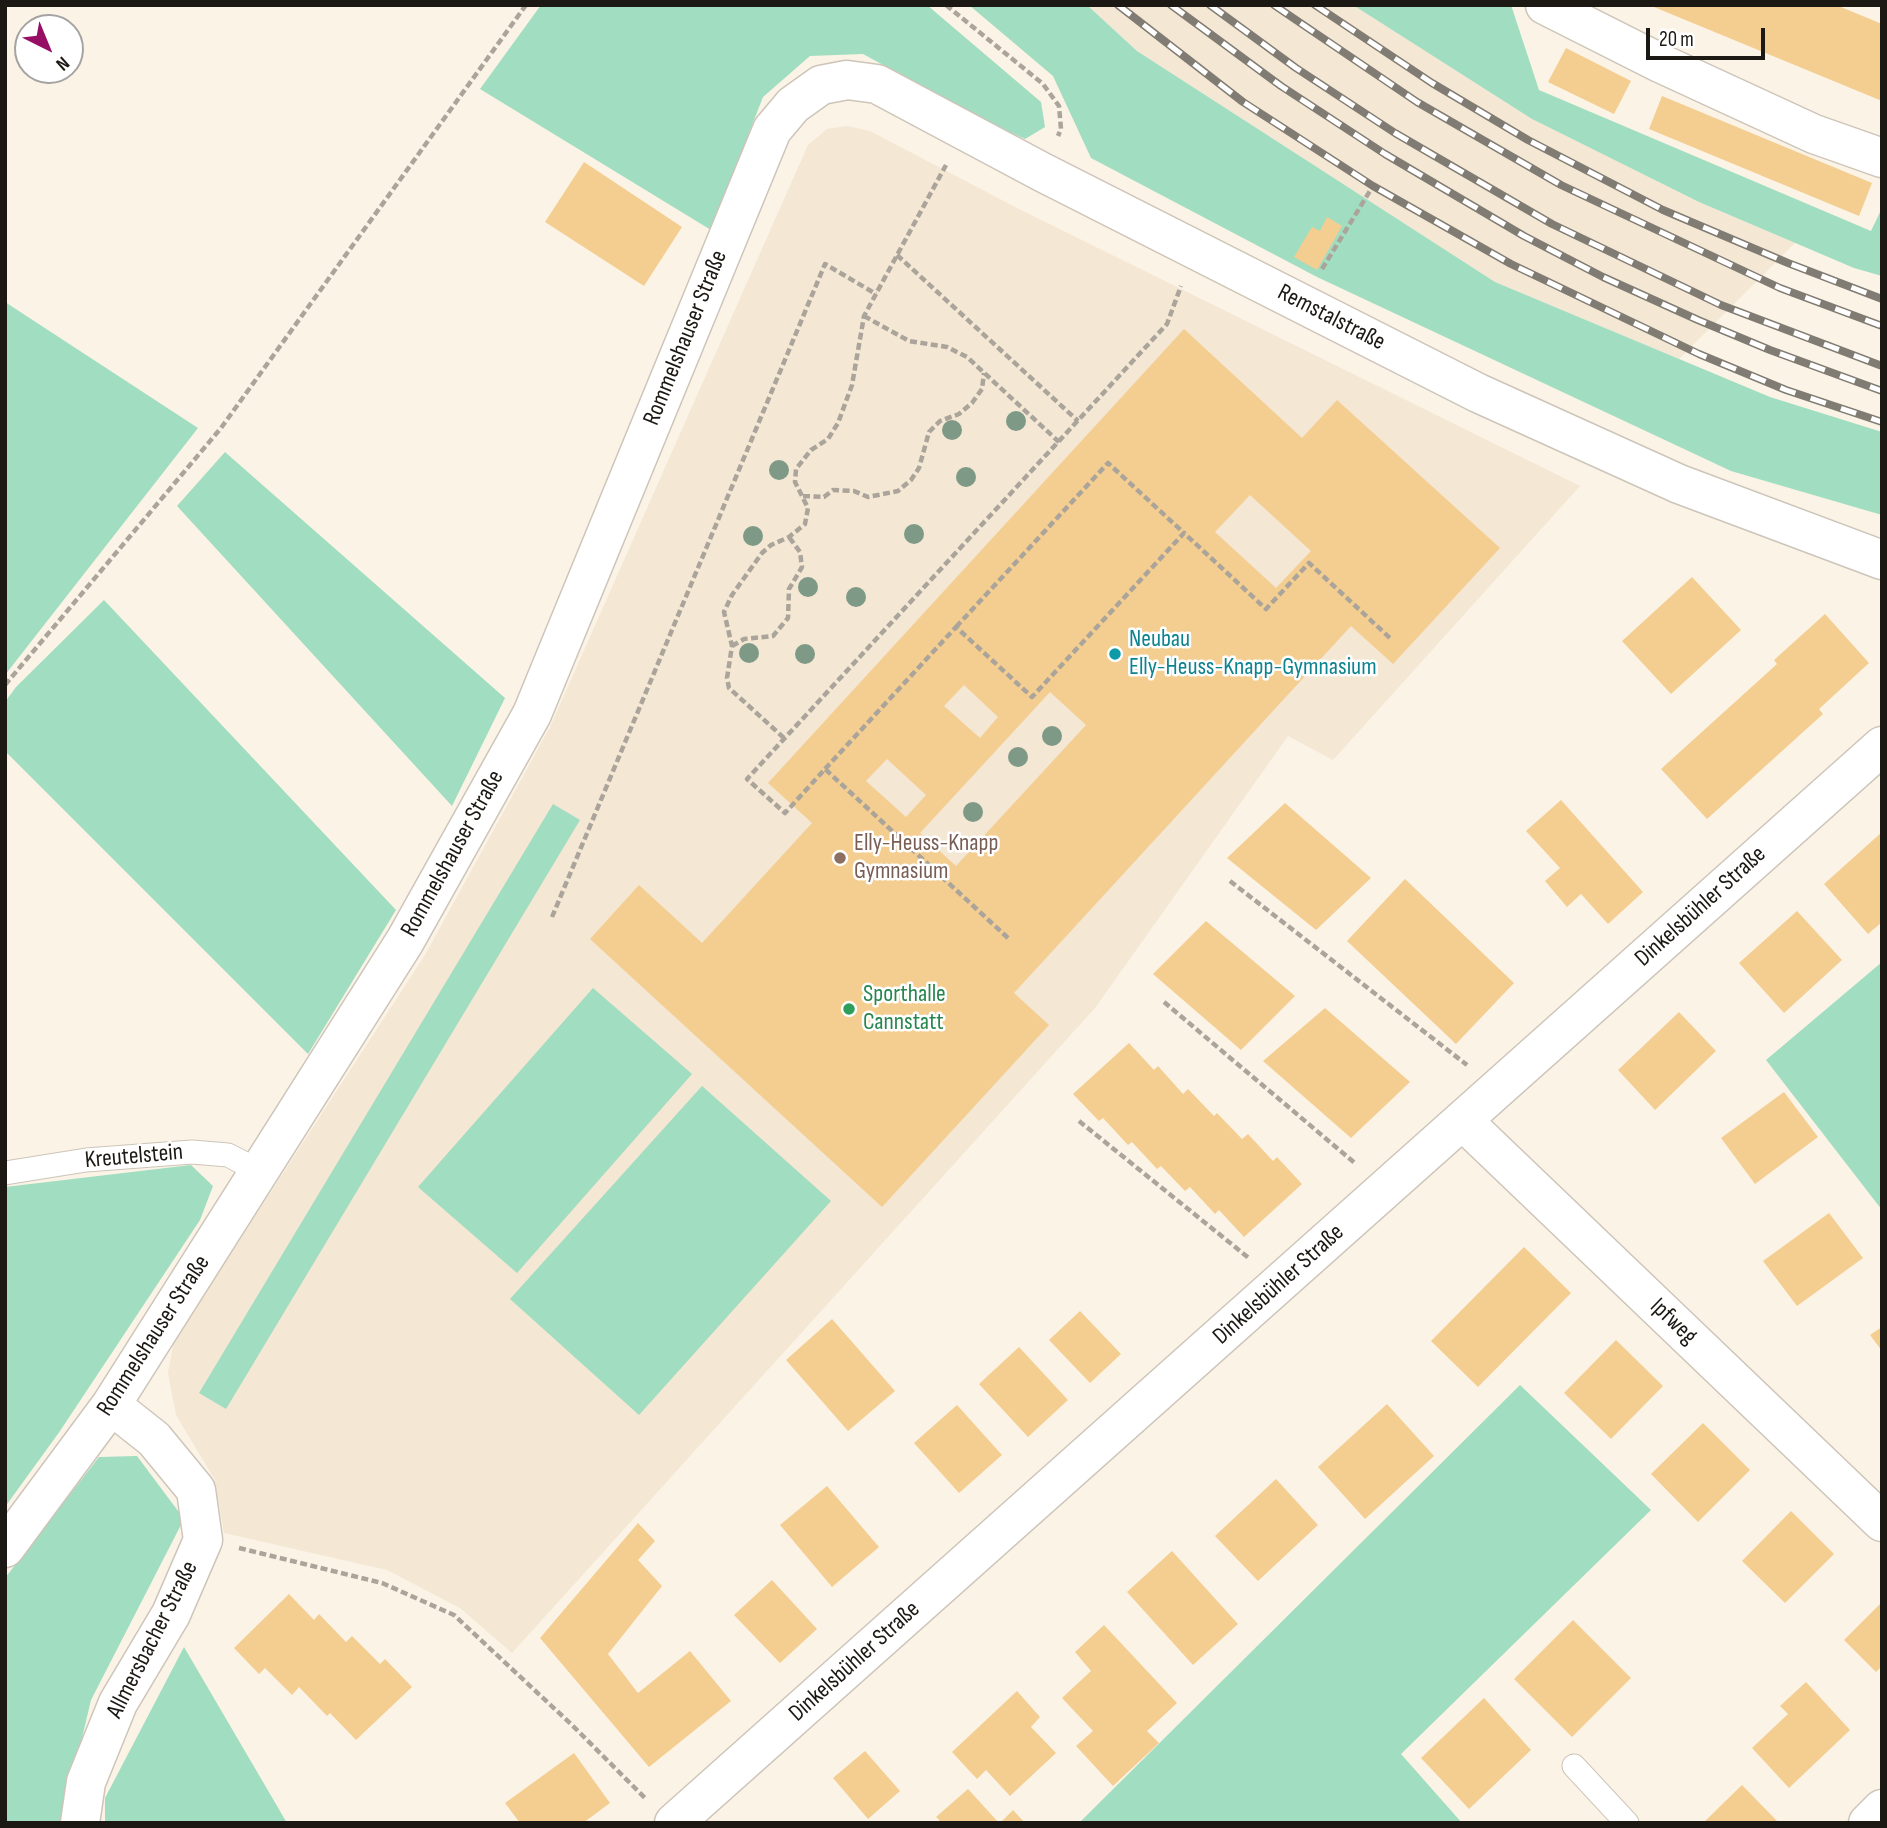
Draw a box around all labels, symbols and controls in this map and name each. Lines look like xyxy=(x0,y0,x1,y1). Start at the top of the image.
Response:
north arrow xyxy=(14,14,84,84)
scale bar xyxy=(1649,14,1768,58)
text: 20 m xyxy=(1659,27,1694,52)
text: N xyxy=(51,51,74,75)
street label: Rommelshauser Straße xyxy=(638,246,734,430)
street label: Remstalstraße xyxy=(1272,279,1390,357)
place label: Neubau Elly-Heuss-Knapp-Gymnasium xyxy=(1129,626,1377,682)
marker: Neubau Elly-Heuss-Knapp-Gymnasium xyxy=(1107,646,1123,662)
street label: Rommelshauser Straße xyxy=(395,766,511,942)
place label: Elly-Heuss-Knapp Gymnasium xyxy=(854,830,998,886)
street label: Dinkelsbühler Straße xyxy=(1630,841,1772,973)
marker: Elly-Heuss-Knapp Gymnasium xyxy=(832,850,848,866)
place label: Sporthalle Cannstatt xyxy=(863,981,946,1037)
marker: Sporthalle Cannstatt xyxy=(841,1001,857,1017)
street label: Kreutelstein xyxy=(84,1138,184,1176)
street label: Dinkelsbühler Straße xyxy=(1208,1219,1350,1351)
street label: Rommelshauser Straße xyxy=(91,1250,217,1422)
street label: Ipfweg xyxy=(1643,1293,1703,1351)
street label: Allmersbacher Straße xyxy=(101,1557,205,1723)
street label: Dinkelsbühler Straße xyxy=(784,1596,926,1728)

